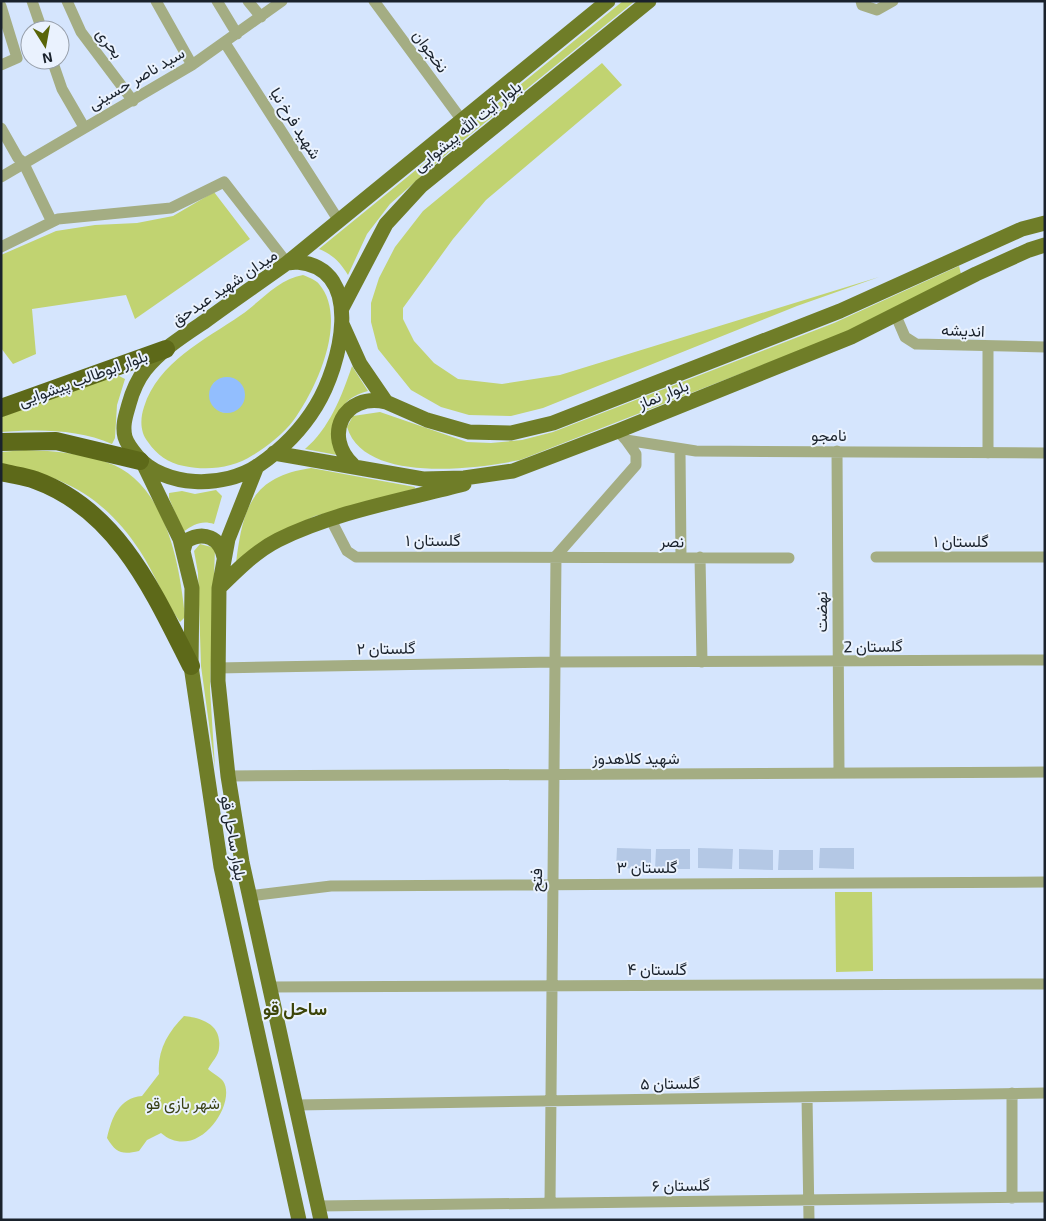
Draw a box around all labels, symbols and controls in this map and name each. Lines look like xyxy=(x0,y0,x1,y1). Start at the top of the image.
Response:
north arrow xyxy=(20,20,70,70)
street label: بحری xyxy=(91,24,128,63)
street label: نخجوان xyxy=(408,26,453,77)
street label: سید ناصر حسینی xyxy=(84,42,188,115)
text: N xyxy=(41,49,54,68)
street label: بلوار آیت الله پیشوایی xyxy=(409,76,527,177)
street label: شهید فرخ نیا xyxy=(264,83,326,164)
street label: میدان شهید عبدحق xyxy=(167,244,281,331)
street label: اندیشه xyxy=(941,319,985,341)
street label: بلوار ابوطالب پیشوایی xyxy=(16,345,151,413)
street label: بلوار نماز xyxy=(634,375,692,415)
street label: نامجو xyxy=(811,425,847,446)
street label: گلستان ۱ xyxy=(405,530,461,550)
street label: نصر xyxy=(659,531,684,552)
street label: گلستان ۱ xyxy=(933,531,989,551)
street label: نهضت xyxy=(811,591,832,633)
street label: گلستان 2 xyxy=(843,635,903,657)
street label: گلستان ۲ xyxy=(356,637,416,659)
street label: شهید کلاهدوز xyxy=(591,748,680,769)
street label: بلوار ساحل قو xyxy=(216,794,251,882)
street label: گلستان ۳ xyxy=(617,857,677,877)
street label: فتح xyxy=(526,868,548,892)
street label: گلستان ۴ xyxy=(627,959,687,979)
district label: ساحل قو xyxy=(263,997,327,1020)
street label: گلستان ۵ xyxy=(640,1072,700,1094)
park label: شهر بازی قو xyxy=(146,1093,220,1114)
street label: گلستان ۶ xyxy=(652,1174,710,1196)

